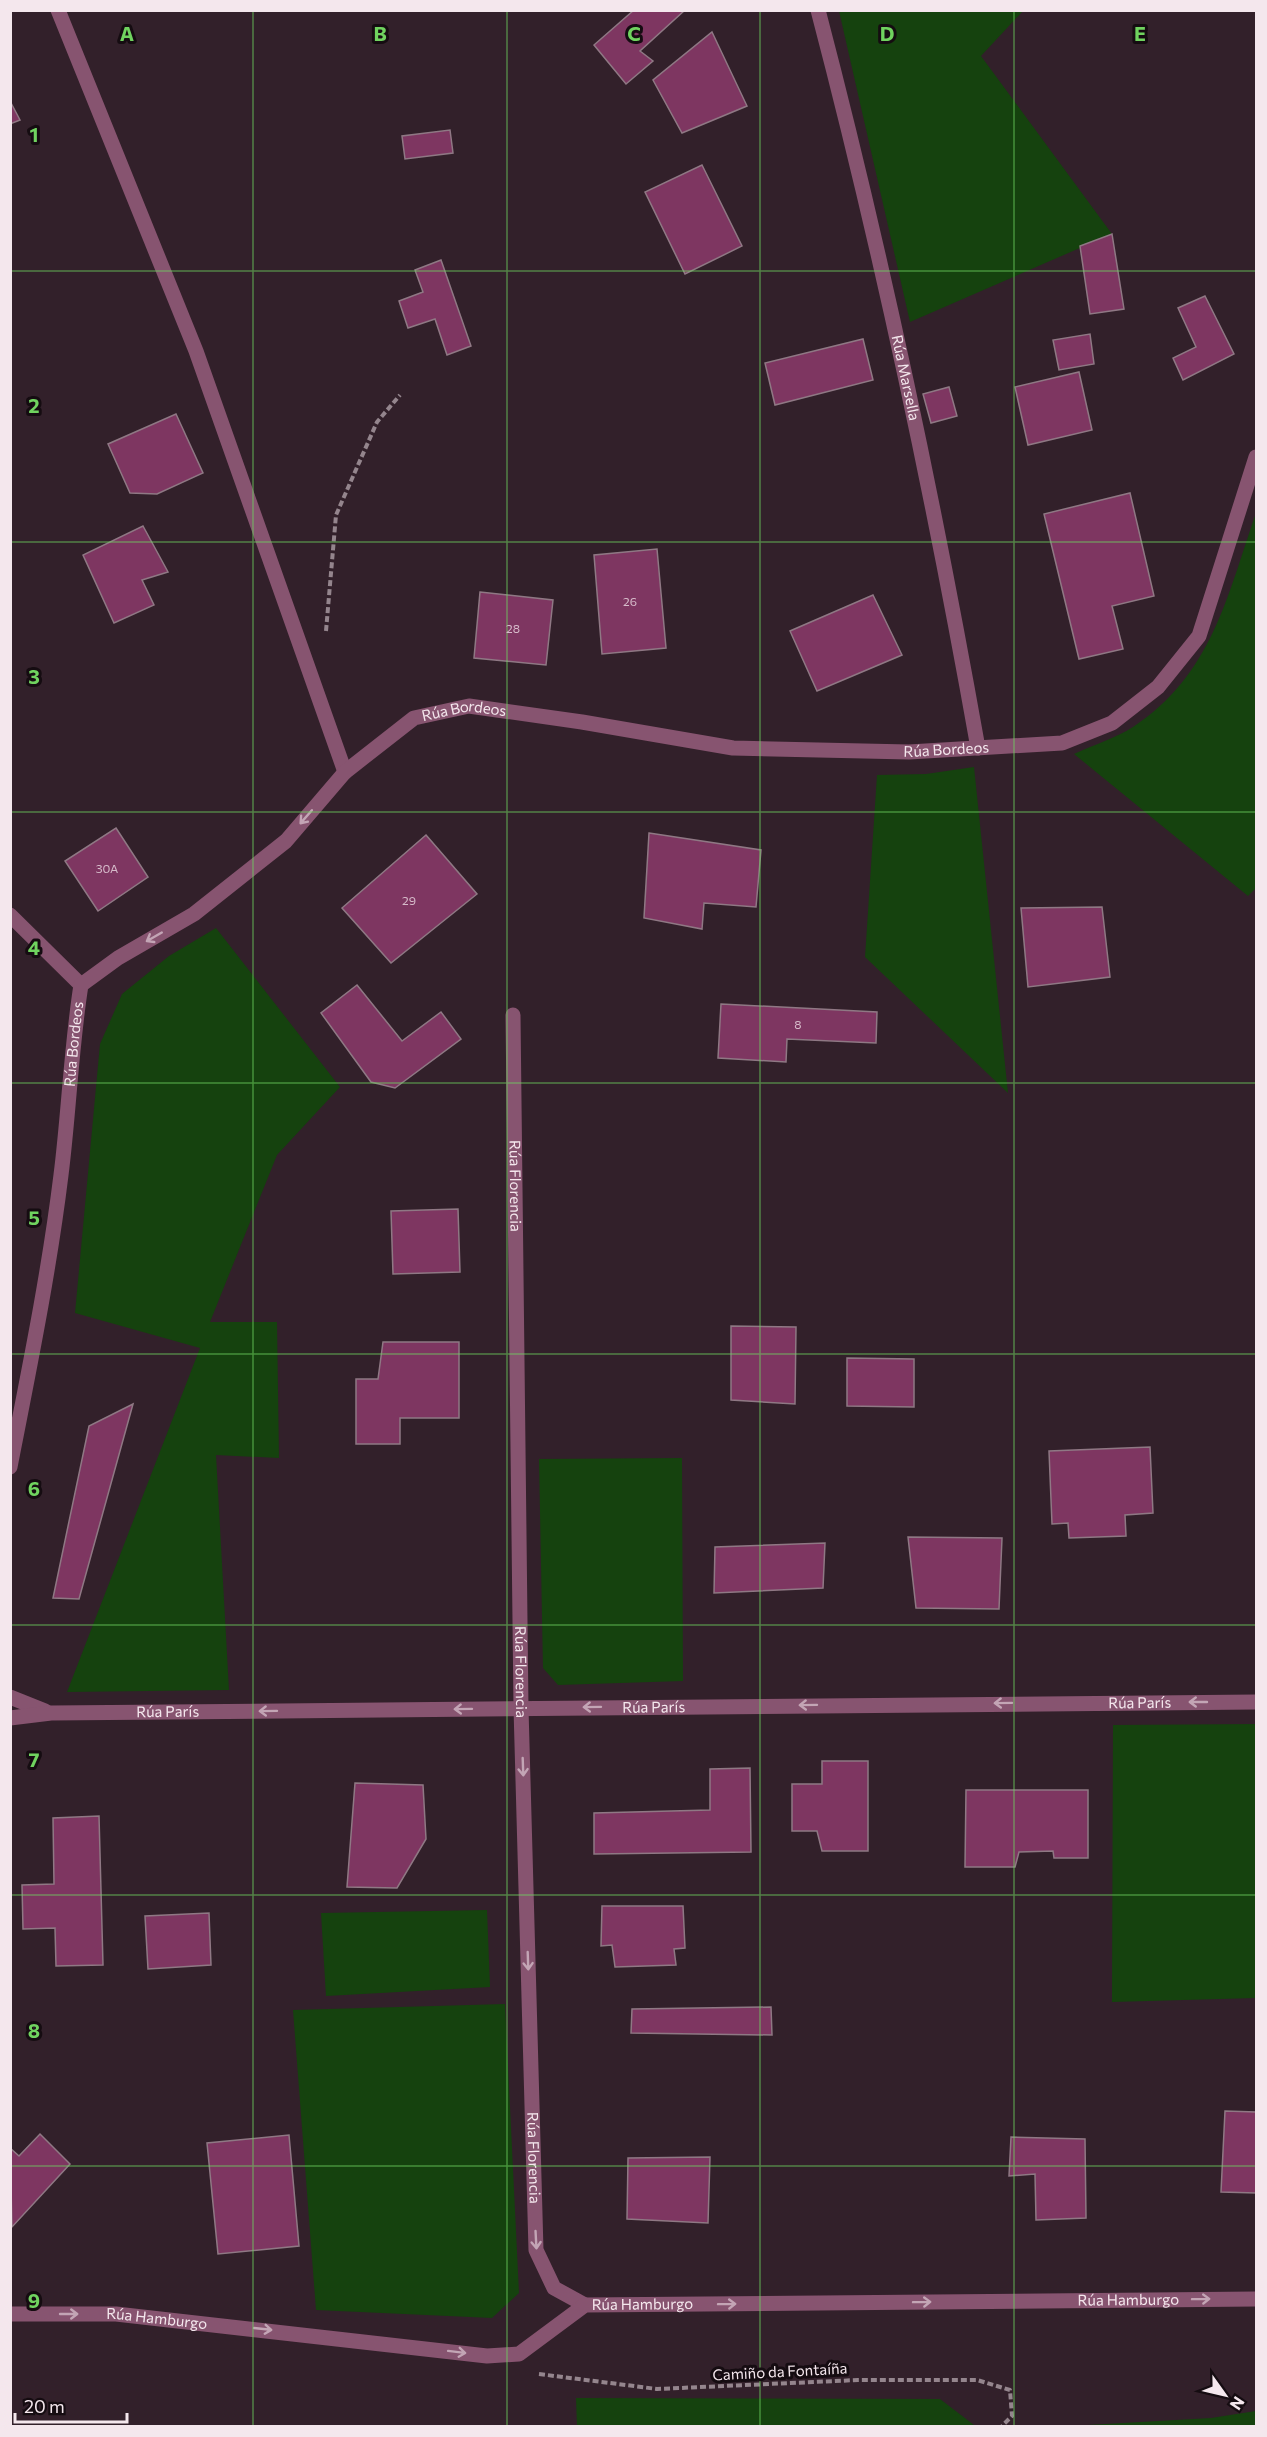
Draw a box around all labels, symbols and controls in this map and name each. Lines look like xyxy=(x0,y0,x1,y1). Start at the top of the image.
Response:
text: A xyxy=(120,21,134,45)
text: B xyxy=(373,21,387,45)
text: C xyxy=(627,21,641,45)
text: D xyxy=(880,21,894,45)
text: E xyxy=(1134,21,1146,45)
text: 1 xyxy=(29,122,39,146)
street label: Rúa Marsella xyxy=(888,333,924,422)
text: 2 xyxy=(28,393,40,417)
house number: 26 xyxy=(623,594,637,608)
house number: 28 xyxy=(506,621,520,635)
text: 3 xyxy=(28,664,40,688)
street label: Rúa Bordeos xyxy=(420,696,508,724)
street label: Rúa Bordeos xyxy=(903,737,990,760)
one-way arrow xyxy=(300,809,313,825)
house number: 30A xyxy=(96,861,118,875)
house number: 29 xyxy=(402,893,416,907)
one-way arrow xyxy=(146,931,163,943)
text: 4 xyxy=(28,935,40,959)
street label: Rúa Bordeos xyxy=(60,1000,86,1087)
house number: 8 xyxy=(794,1017,802,1031)
street label: Rúa Florencia xyxy=(506,1140,526,1232)
text: 5 xyxy=(28,1205,40,1229)
text: 6 xyxy=(28,1476,40,1500)
street label: Rúa Florencia xyxy=(512,1626,531,1718)
street label: Rúa París xyxy=(1108,1693,1171,1711)
one-way arrow xyxy=(1189,1696,1209,1708)
street label: Rúa París xyxy=(622,1697,685,1716)
one-way arrow xyxy=(994,1697,1014,1708)
one-way arrow xyxy=(799,1699,819,1711)
one-way arrow xyxy=(583,1701,603,1713)
street label: Rúa París xyxy=(136,1702,199,1720)
one-way arrow xyxy=(453,1703,473,1715)
one-way arrow xyxy=(258,1705,278,1717)
text: 7 xyxy=(29,1747,40,1771)
one-way arrow xyxy=(517,1756,528,1776)
one-way arrow xyxy=(522,1951,534,1971)
text: 8 xyxy=(28,2018,40,2042)
street label: Rúa Florencia xyxy=(524,2112,545,2204)
one-way arrow xyxy=(530,2230,541,2250)
text: 9 xyxy=(28,2288,40,2312)
street label: Rúa Hamburgo xyxy=(1077,2290,1179,2309)
one-way arrow xyxy=(1191,2293,1211,2305)
street label: Rúa Hamburgo xyxy=(592,2294,693,2313)
one-way arrow xyxy=(912,2296,932,2308)
one-way arrow xyxy=(717,2298,737,2310)
street label: Rúa Hamburgo xyxy=(106,2304,208,2332)
one-way arrow xyxy=(58,2308,78,2320)
one-way arrow xyxy=(253,2324,273,2335)
one-way arrow xyxy=(446,2347,466,2358)
street label: Camiño da Fontaíña xyxy=(712,2358,848,2384)
north arrow xyxy=(1195,2365,1255,2425)
scale bar xyxy=(15,2386,128,2424)
text: N xyxy=(1227,2393,1249,2414)
text: 20 m xyxy=(24,2395,65,2417)

